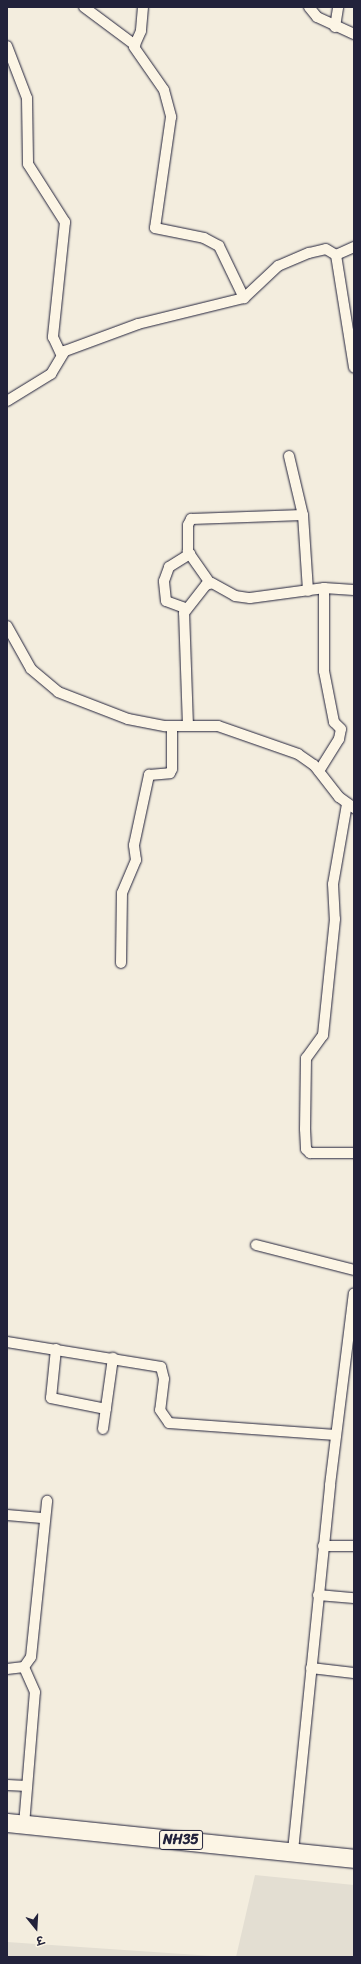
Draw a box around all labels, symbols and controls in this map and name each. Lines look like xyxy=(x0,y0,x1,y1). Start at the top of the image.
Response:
road number: NH35 xyxy=(159,1828,203,1852)
north arrow xyxy=(16,1908,56,1948)
text: उ xyxy=(33,1930,46,1950)

